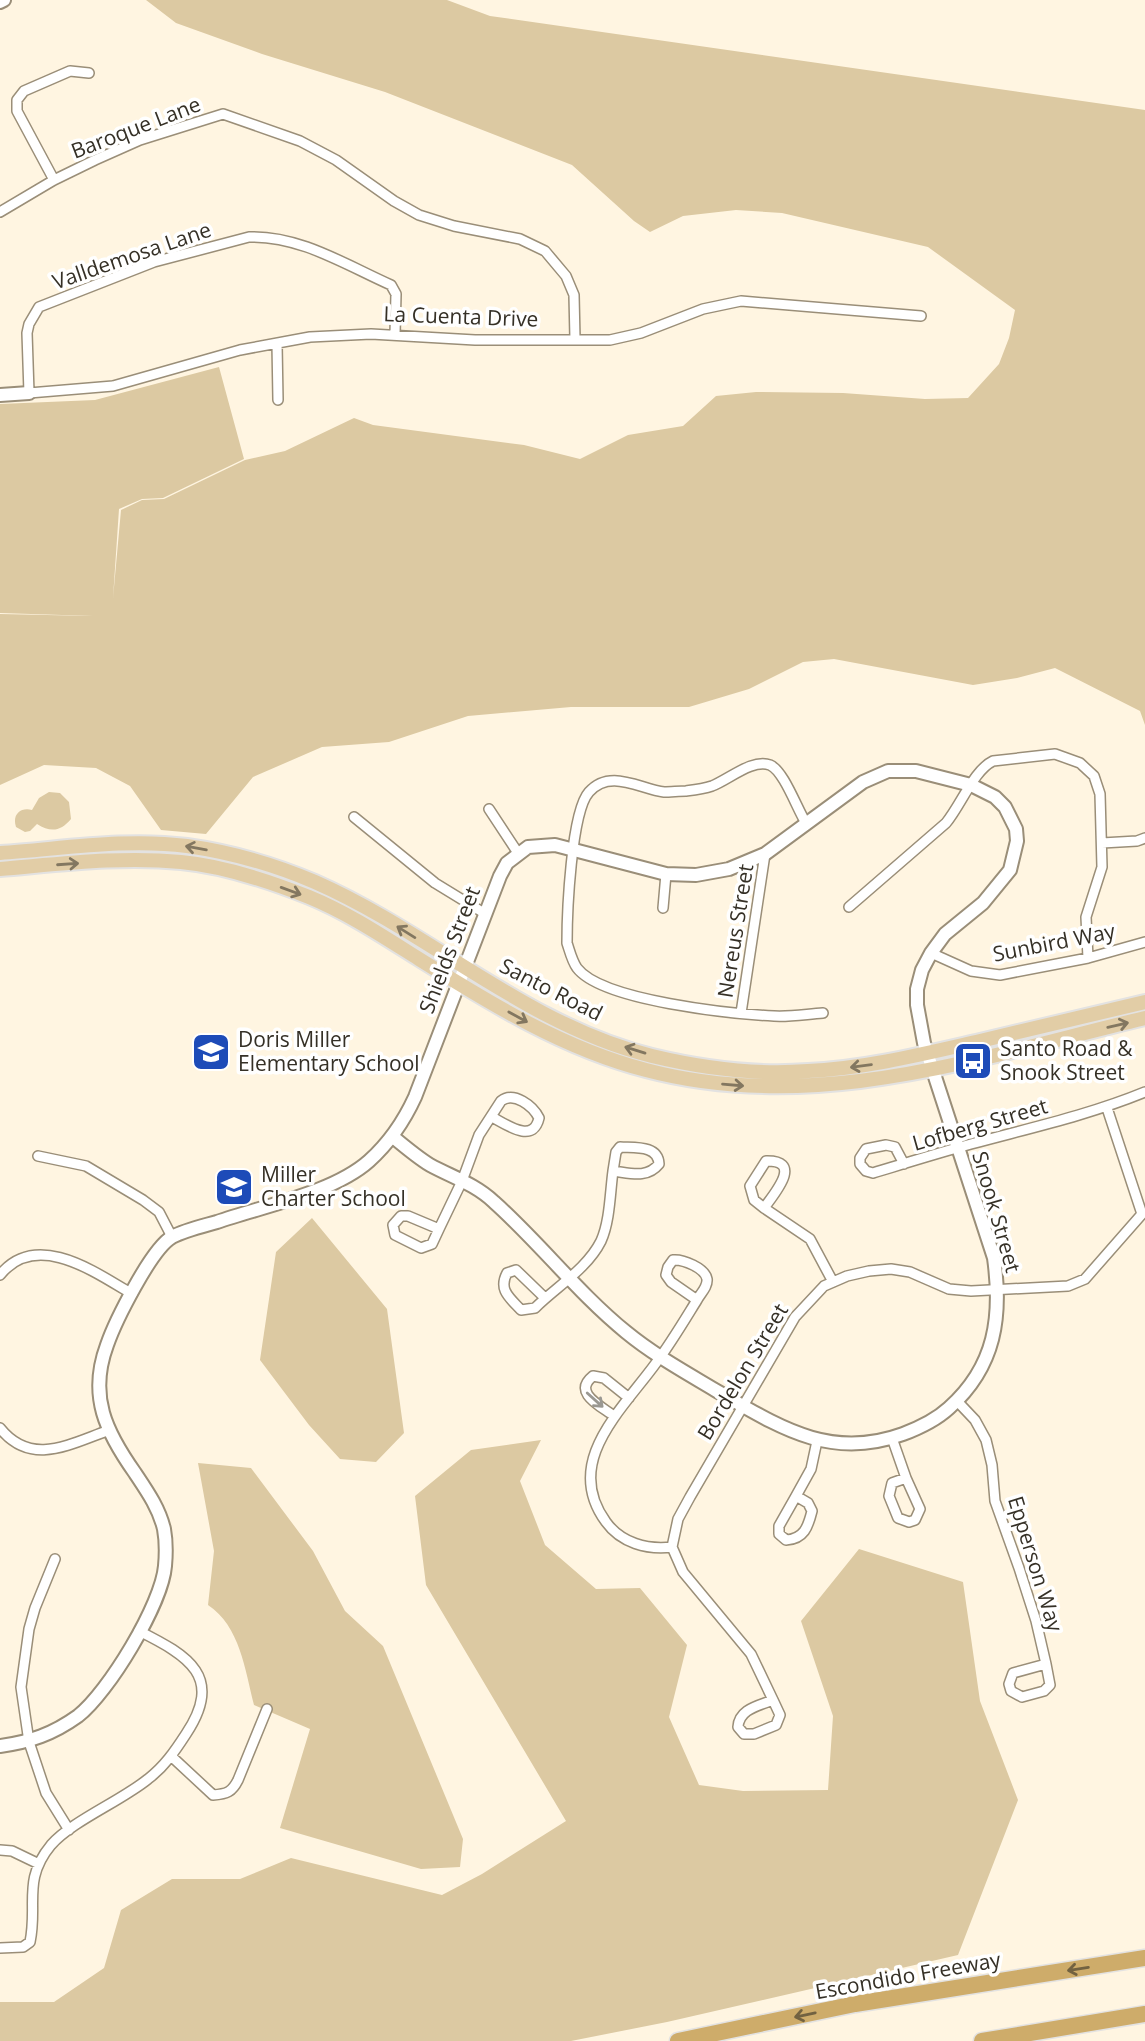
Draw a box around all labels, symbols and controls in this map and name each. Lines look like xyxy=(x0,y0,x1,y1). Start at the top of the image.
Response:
street label: Baroque Lane xyxy=(67,89,204,165)
street label: Valldemosa Lane xyxy=(49,215,215,295)
street label: La Cuenta Drive xyxy=(383,299,539,333)
one-way arrow xyxy=(185,841,208,854)
one-way arrow xyxy=(56,857,79,870)
street label: Nereus Street xyxy=(711,862,759,1000)
street label: Shields Street xyxy=(412,882,486,1017)
one-way arrow xyxy=(280,885,302,898)
street label: Sunbird Way xyxy=(990,916,1118,968)
one-way arrow xyxy=(396,925,416,939)
street label: Santo Road xyxy=(495,951,608,1027)
one-way arrow xyxy=(507,1010,527,1024)
one-way arrow xyxy=(1106,1017,1128,1030)
place label: Doris Miller Elementary School xyxy=(238,1025,420,1077)
school or university icon: Doris Miller Elementary School xyxy=(190,1031,232,1073)
place label: Santo Road & Snook Street xyxy=(1000,1034,1133,1086)
bus stop icon: Santo Road & Snook Street xyxy=(952,1040,994,1082)
one-way arrow xyxy=(625,1043,647,1056)
one-way arrow xyxy=(850,1059,872,1072)
one-way arrow xyxy=(721,1079,743,1092)
street label: Lofberg Street xyxy=(909,1091,1051,1157)
street label: Snook Street xyxy=(966,1148,1028,1276)
place label: Miller Charter School xyxy=(261,1160,406,1212)
school or university icon: Miller Charter School xyxy=(213,1166,255,1208)
street label: Bordelon Street xyxy=(690,1298,794,1445)
one-way arrow xyxy=(586,1392,604,1408)
street label: Epperson Way xyxy=(1002,1493,1070,1635)
street label: Escondido Freeway xyxy=(813,1945,1003,2005)
one-way arrow xyxy=(1067,1963,1090,1976)
one-way arrow xyxy=(794,2008,817,2022)

